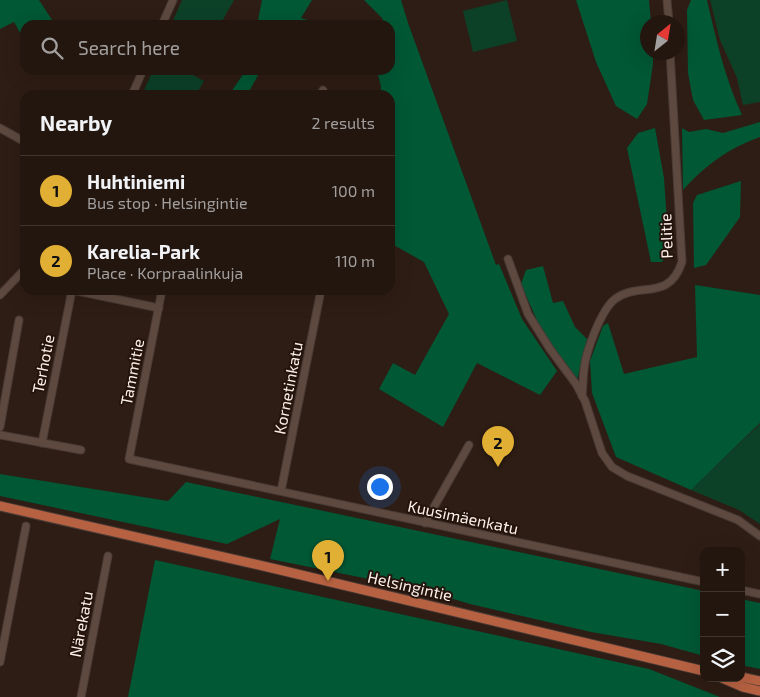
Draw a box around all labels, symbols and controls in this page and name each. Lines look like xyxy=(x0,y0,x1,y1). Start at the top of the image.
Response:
north arrow xyxy=(640,15,685,60)
search box xyxy=(20,20,395,75)
icon: search xyxy=(38,34,66,62)
text: Search here xyxy=(78,36,180,59)
text: Nearby xyxy=(40,110,112,135)
text: 2 results xyxy=(312,113,375,132)
text: Huhtiniemi xyxy=(87,170,185,193)
text: 1 xyxy=(53,181,59,200)
text: 100 m xyxy=(332,181,375,200)
text: Bus stop · Helsingintie xyxy=(87,193,248,212)
street label: Pelitie xyxy=(655,213,676,259)
text: Karelia-Park xyxy=(87,240,200,263)
text: 2 xyxy=(51,251,61,270)
text: 110 m xyxy=(335,251,375,270)
text: Place · Korpraalinkuja xyxy=(87,263,243,282)
street label: Terhotie xyxy=(28,333,58,395)
street label: Tammitie xyxy=(116,337,147,407)
street label: Kornetinkatu xyxy=(269,340,306,436)
pin: 2 xyxy=(482,426,514,467)
your location xyxy=(367,474,393,500)
street label: Kuusimäenkatu xyxy=(406,496,520,538)
pin: 1 xyxy=(312,540,344,581)
map controls xyxy=(700,547,745,682)
button: + xyxy=(700,547,745,592)
street label: Helsingintie xyxy=(366,567,454,604)
street label: Närekatu xyxy=(65,589,96,659)
button: − xyxy=(700,592,745,637)
button: layers xyxy=(700,637,745,682)

